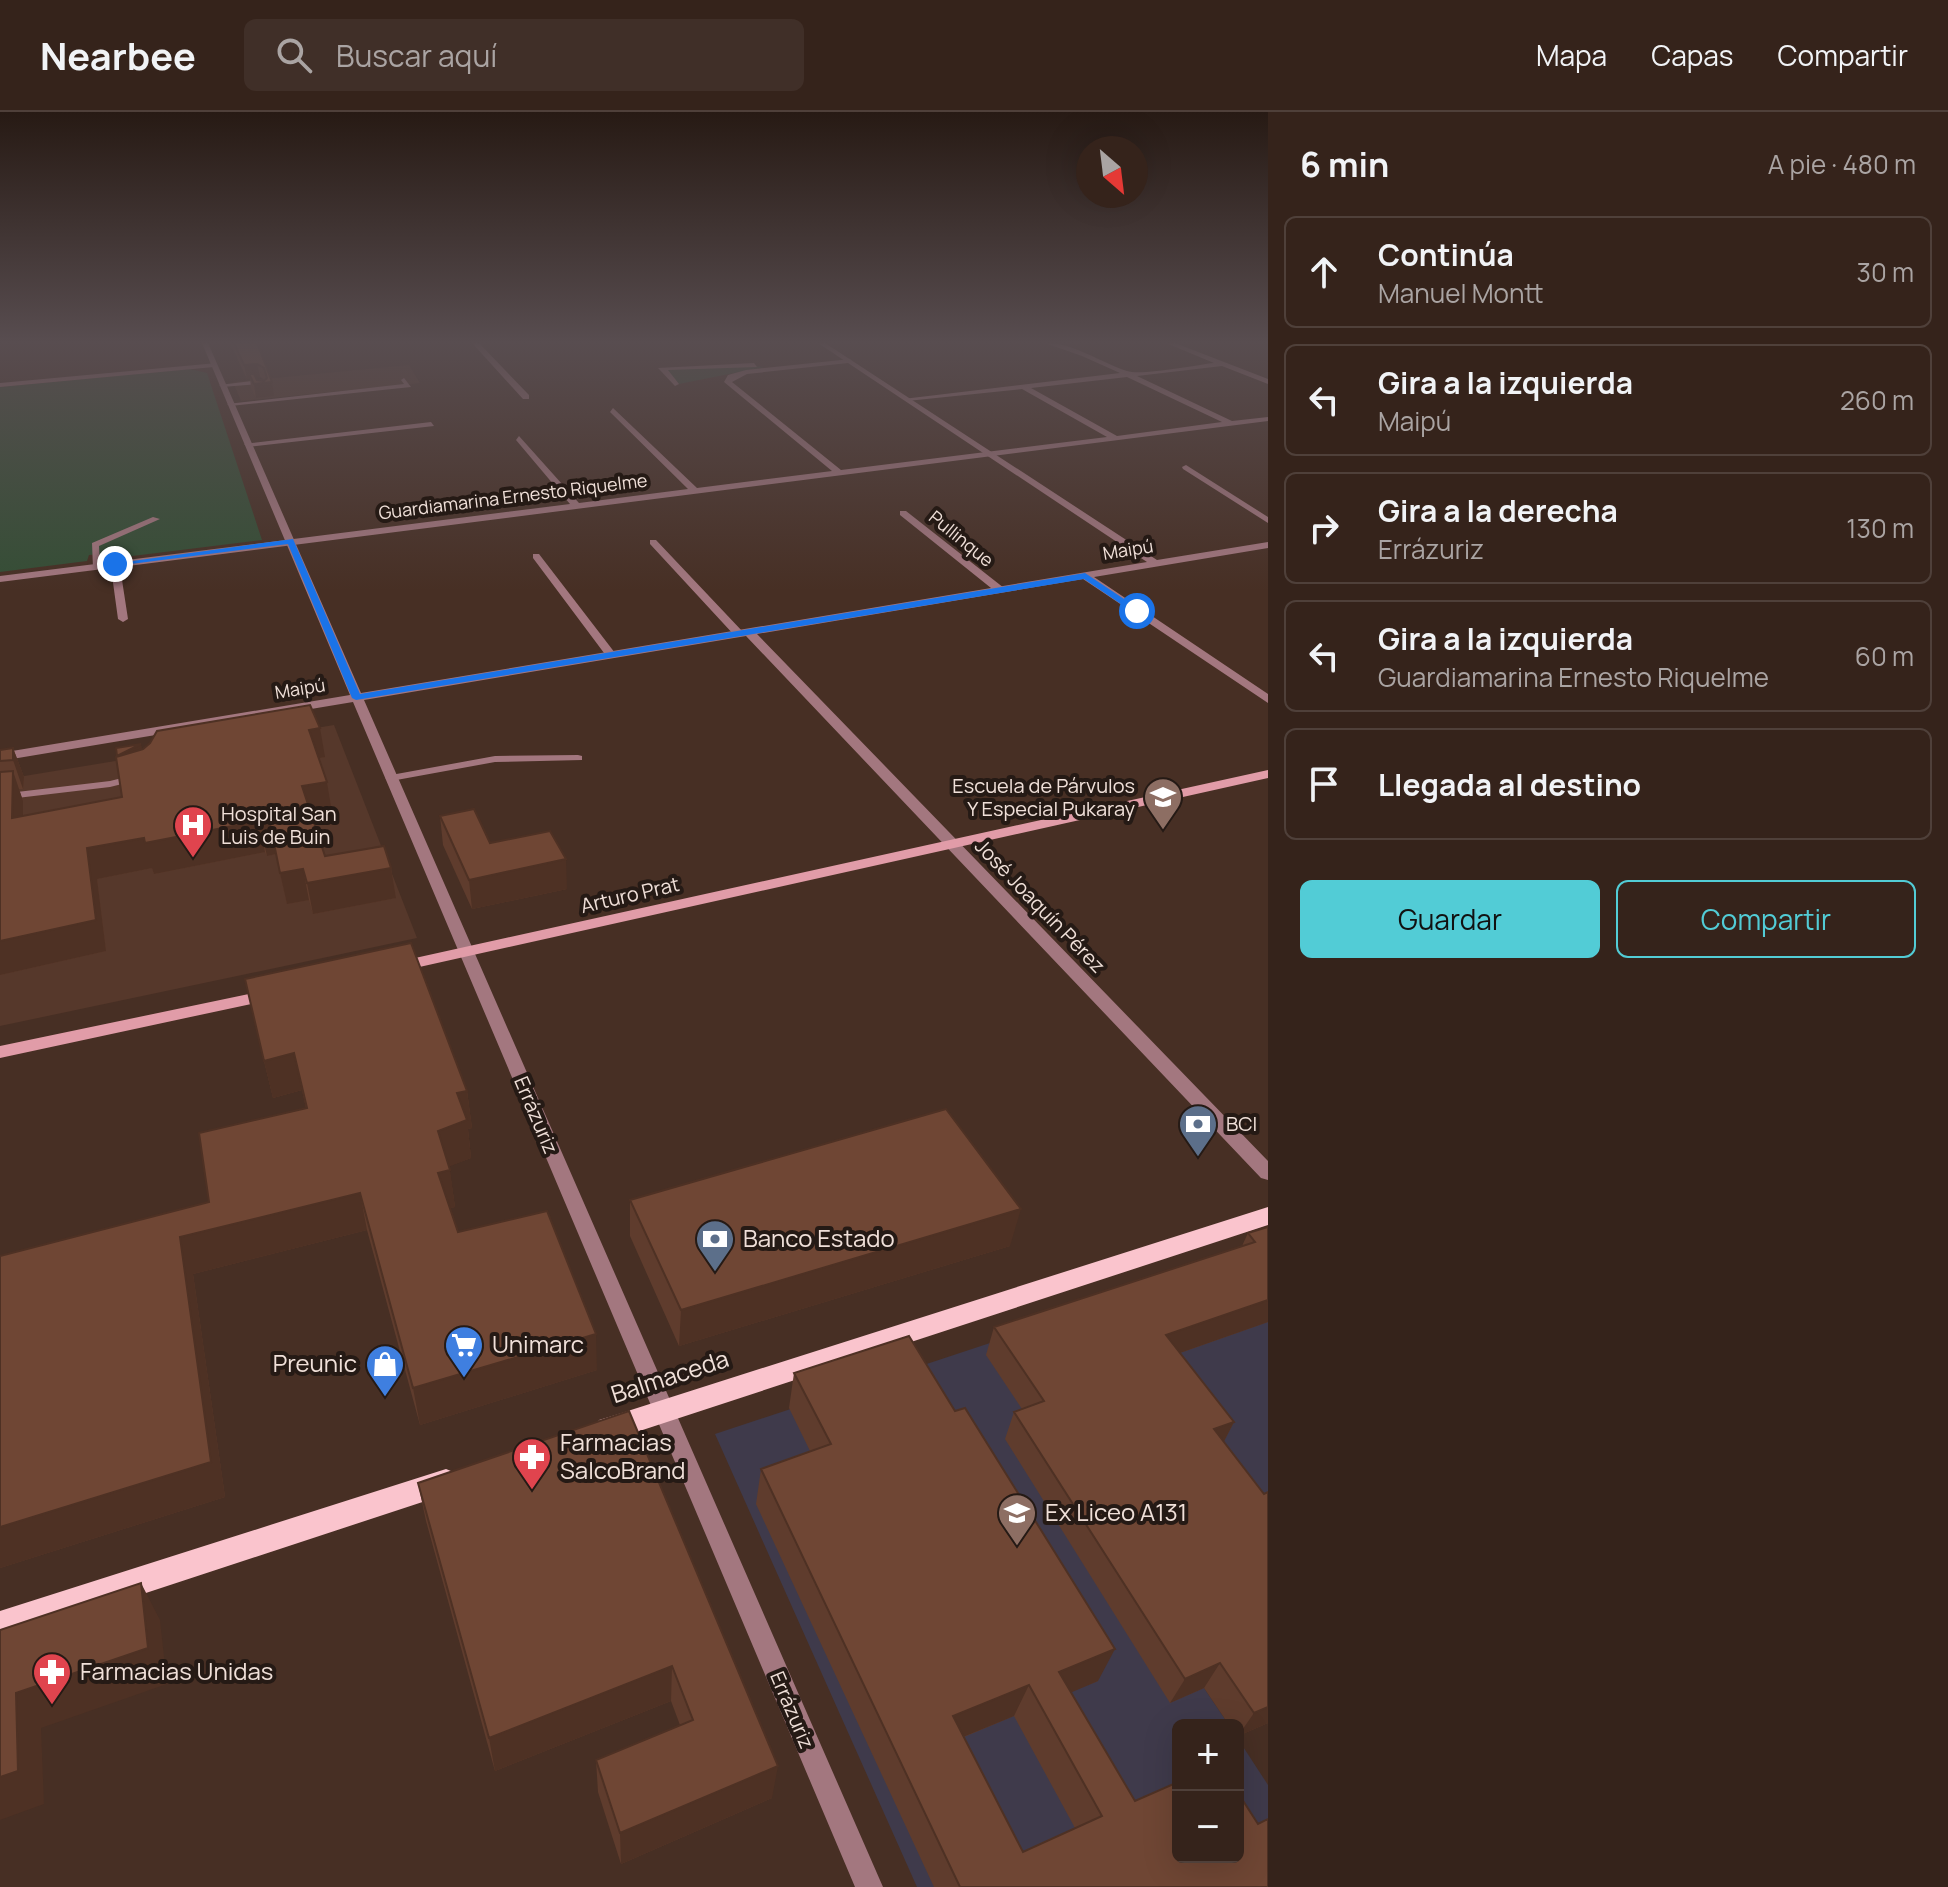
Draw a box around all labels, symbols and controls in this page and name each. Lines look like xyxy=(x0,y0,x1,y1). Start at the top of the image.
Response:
search box xyxy=(244,19,804,91)
text: Nearbee xyxy=(40,29,196,81)
icon: search xyxy=(272,33,316,77)
text: Buscar aquí xyxy=(336,35,497,76)
text: Mapa xyxy=(1536,36,1607,74)
text: Capas xyxy=(1651,36,1734,74)
text: Compartir xyxy=(1778,36,1908,74)
north arrow xyxy=(1076,136,1148,208)
text: 6 min xyxy=(1300,141,1389,187)
text: A pie · 480 m xyxy=(1768,146,1916,182)
text: Continúa xyxy=(1378,234,1514,275)
icon: ahead xyxy=(1302,250,1346,294)
text: 30 m xyxy=(1857,254,1914,290)
text: Manuel Montt xyxy=(1378,275,1544,311)
text: Gira a la izquierda xyxy=(1378,362,1633,403)
icon: left xyxy=(1302,378,1346,422)
text: 260 m xyxy=(1840,382,1914,418)
text: Maipú xyxy=(1378,403,1451,439)
street label: Guardiamarina Ernesto Riquelme xyxy=(377,468,649,524)
text: Gira a la derecha xyxy=(1378,490,1618,531)
street label: Pullinque xyxy=(924,505,999,572)
icon: right xyxy=(1302,506,1346,550)
text: 130 m xyxy=(1846,510,1914,546)
text: Errázuriz xyxy=(1378,531,1484,567)
street label: Maipú xyxy=(1101,533,1155,565)
route end xyxy=(97,546,133,582)
route start xyxy=(1119,593,1155,629)
text: Gira a la izquierda xyxy=(1378,618,1633,659)
icon: left xyxy=(1302,634,1346,678)
text: 60 m xyxy=(1855,638,1914,674)
text: Guardiamarina Ernesto Riquelme xyxy=(1378,659,1769,695)
street label: Maipú xyxy=(273,672,327,704)
icon: arrive xyxy=(1302,762,1346,806)
text: Llegada al destino xyxy=(1378,764,1641,805)
place label: Escuela de Párvulos Y Especial Pukaray xyxy=(952,772,1135,822)
school or university icon: Escuela de Párvulos Y Especial Pukaray xyxy=(1142,776,1184,831)
place label: Hospital San Luis de Buin xyxy=(221,800,337,850)
hospital icon: Hospital San Luis de Buin xyxy=(172,804,214,859)
street label: José Joaquín Pérez xyxy=(969,833,1111,979)
street label: Arturo Prat xyxy=(578,870,682,919)
button: Guardar xyxy=(1300,880,1600,958)
button: Compartir xyxy=(1616,880,1916,958)
street label: Errázuriz xyxy=(508,1072,565,1158)
bank icon: BCI xyxy=(1177,1103,1219,1158)
place label: BCI xyxy=(1226,1110,1257,1137)
bank icon: Banco Estado xyxy=(694,1218,736,1273)
place label: Banco Estado xyxy=(743,1221,895,1254)
supermarket icon: Unimarc xyxy=(443,1324,485,1379)
place label: Unimarc xyxy=(492,1327,584,1360)
street label: Balmaceda xyxy=(606,1341,733,1410)
shop icon: Preunic xyxy=(364,1343,406,1398)
place label: Preunic xyxy=(273,1346,357,1379)
place label: Farmacias SalcoBrand xyxy=(560,1425,685,1486)
pharmacy icon: Farmacias SalcoBrand xyxy=(511,1436,553,1491)
school or university icon: Ex Liceo A131 xyxy=(996,1492,1038,1547)
place label: Ex Liceo A131 xyxy=(1045,1495,1187,1528)
pharmacy icon: Farmacias Unidas xyxy=(31,1651,73,1706)
place label: Farmacias Unidas xyxy=(80,1654,273,1687)
street label: Errázuriz xyxy=(764,1667,821,1753)
map controls xyxy=(1172,1719,1244,1863)
button: + xyxy=(1172,1719,1244,1791)
button: − xyxy=(1172,1791,1244,1863)

